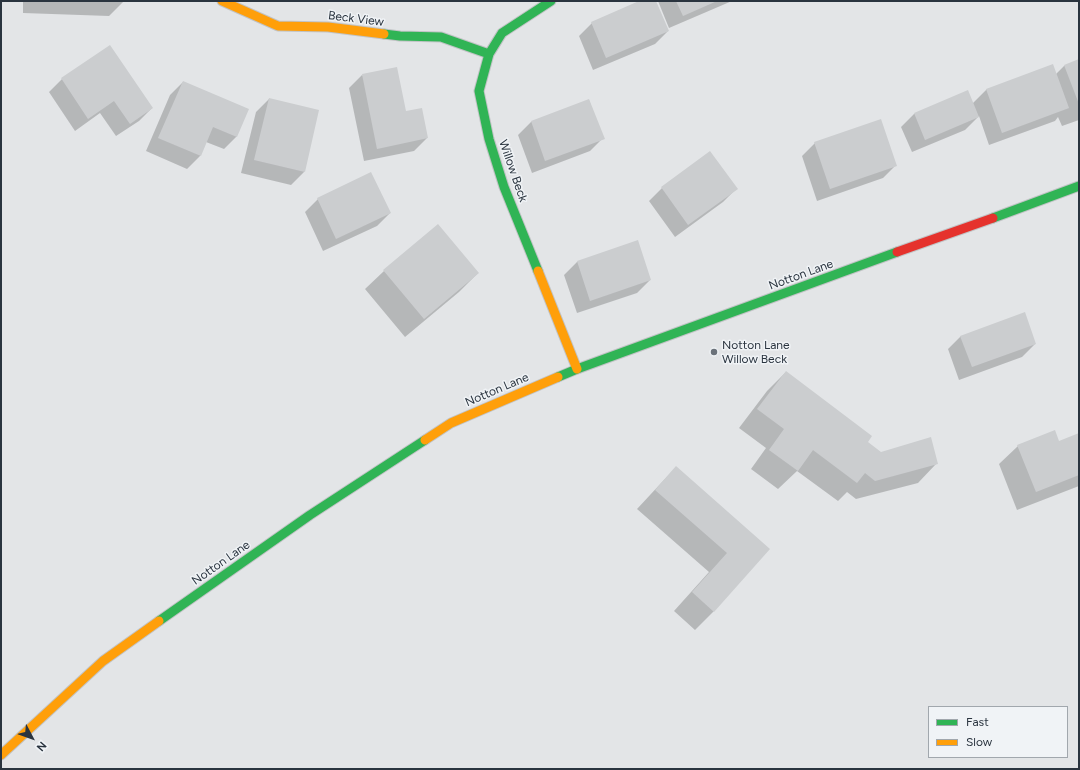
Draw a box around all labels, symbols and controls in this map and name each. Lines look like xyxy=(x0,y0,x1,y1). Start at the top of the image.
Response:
street label: Beck View xyxy=(327,8,385,30)
street label: Willow Beck xyxy=(496,138,530,204)
street label: Notton Lane xyxy=(767,257,835,293)
place label: Notton Lane Willow Beck xyxy=(722,338,790,366)
marker: Notton Lane Willow Beck xyxy=(709,347,719,357)
street label: Notton Lane xyxy=(463,370,531,410)
street label: Notton Lane xyxy=(189,538,253,588)
legend xyxy=(928,706,1068,758)
text: Fast xyxy=(966,715,989,729)
north arrow xyxy=(12,718,52,758)
text: Slow xyxy=(966,735,992,749)
text: N xyxy=(34,739,49,754)

